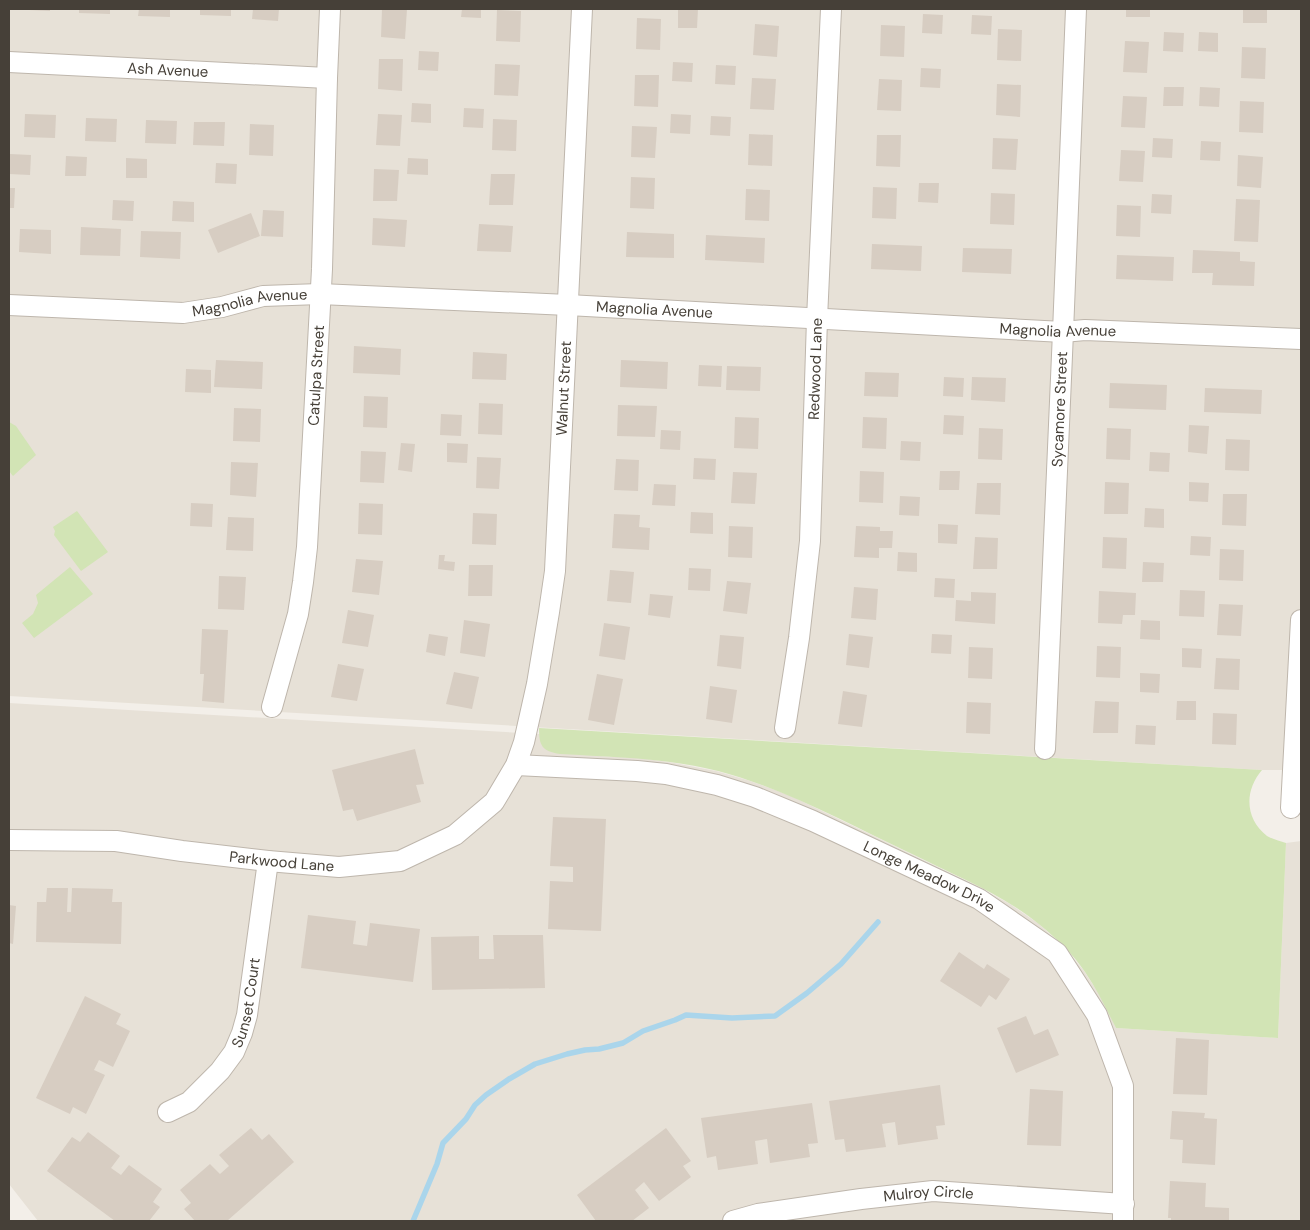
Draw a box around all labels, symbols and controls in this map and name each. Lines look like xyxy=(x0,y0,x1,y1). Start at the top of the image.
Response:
street label: Ash Avenue xyxy=(127,58,209,82)
street label: Magnolia Avenue xyxy=(191,284,308,321)
street label: Magnolia Avenue xyxy=(596,297,713,323)
street label: Redwood Lane xyxy=(804,317,827,420)
street label: Magnolia Avenue xyxy=(999,319,1117,342)
street label: Catulpa Street xyxy=(304,325,329,426)
street label: Walnut Street xyxy=(552,340,576,436)
street label: Sycamore Street xyxy=(1047,351,1072,468)
street label: Longe Meadow Drive xyxy=(860,836,999,917)
street label: Parkwood Lane xyxy=(228,847,335,877)
street label: Sunset Court xyxy=(227,956,265,1051)
street label: Mulroy Circle xyxy=(882,1181,974,1206)

